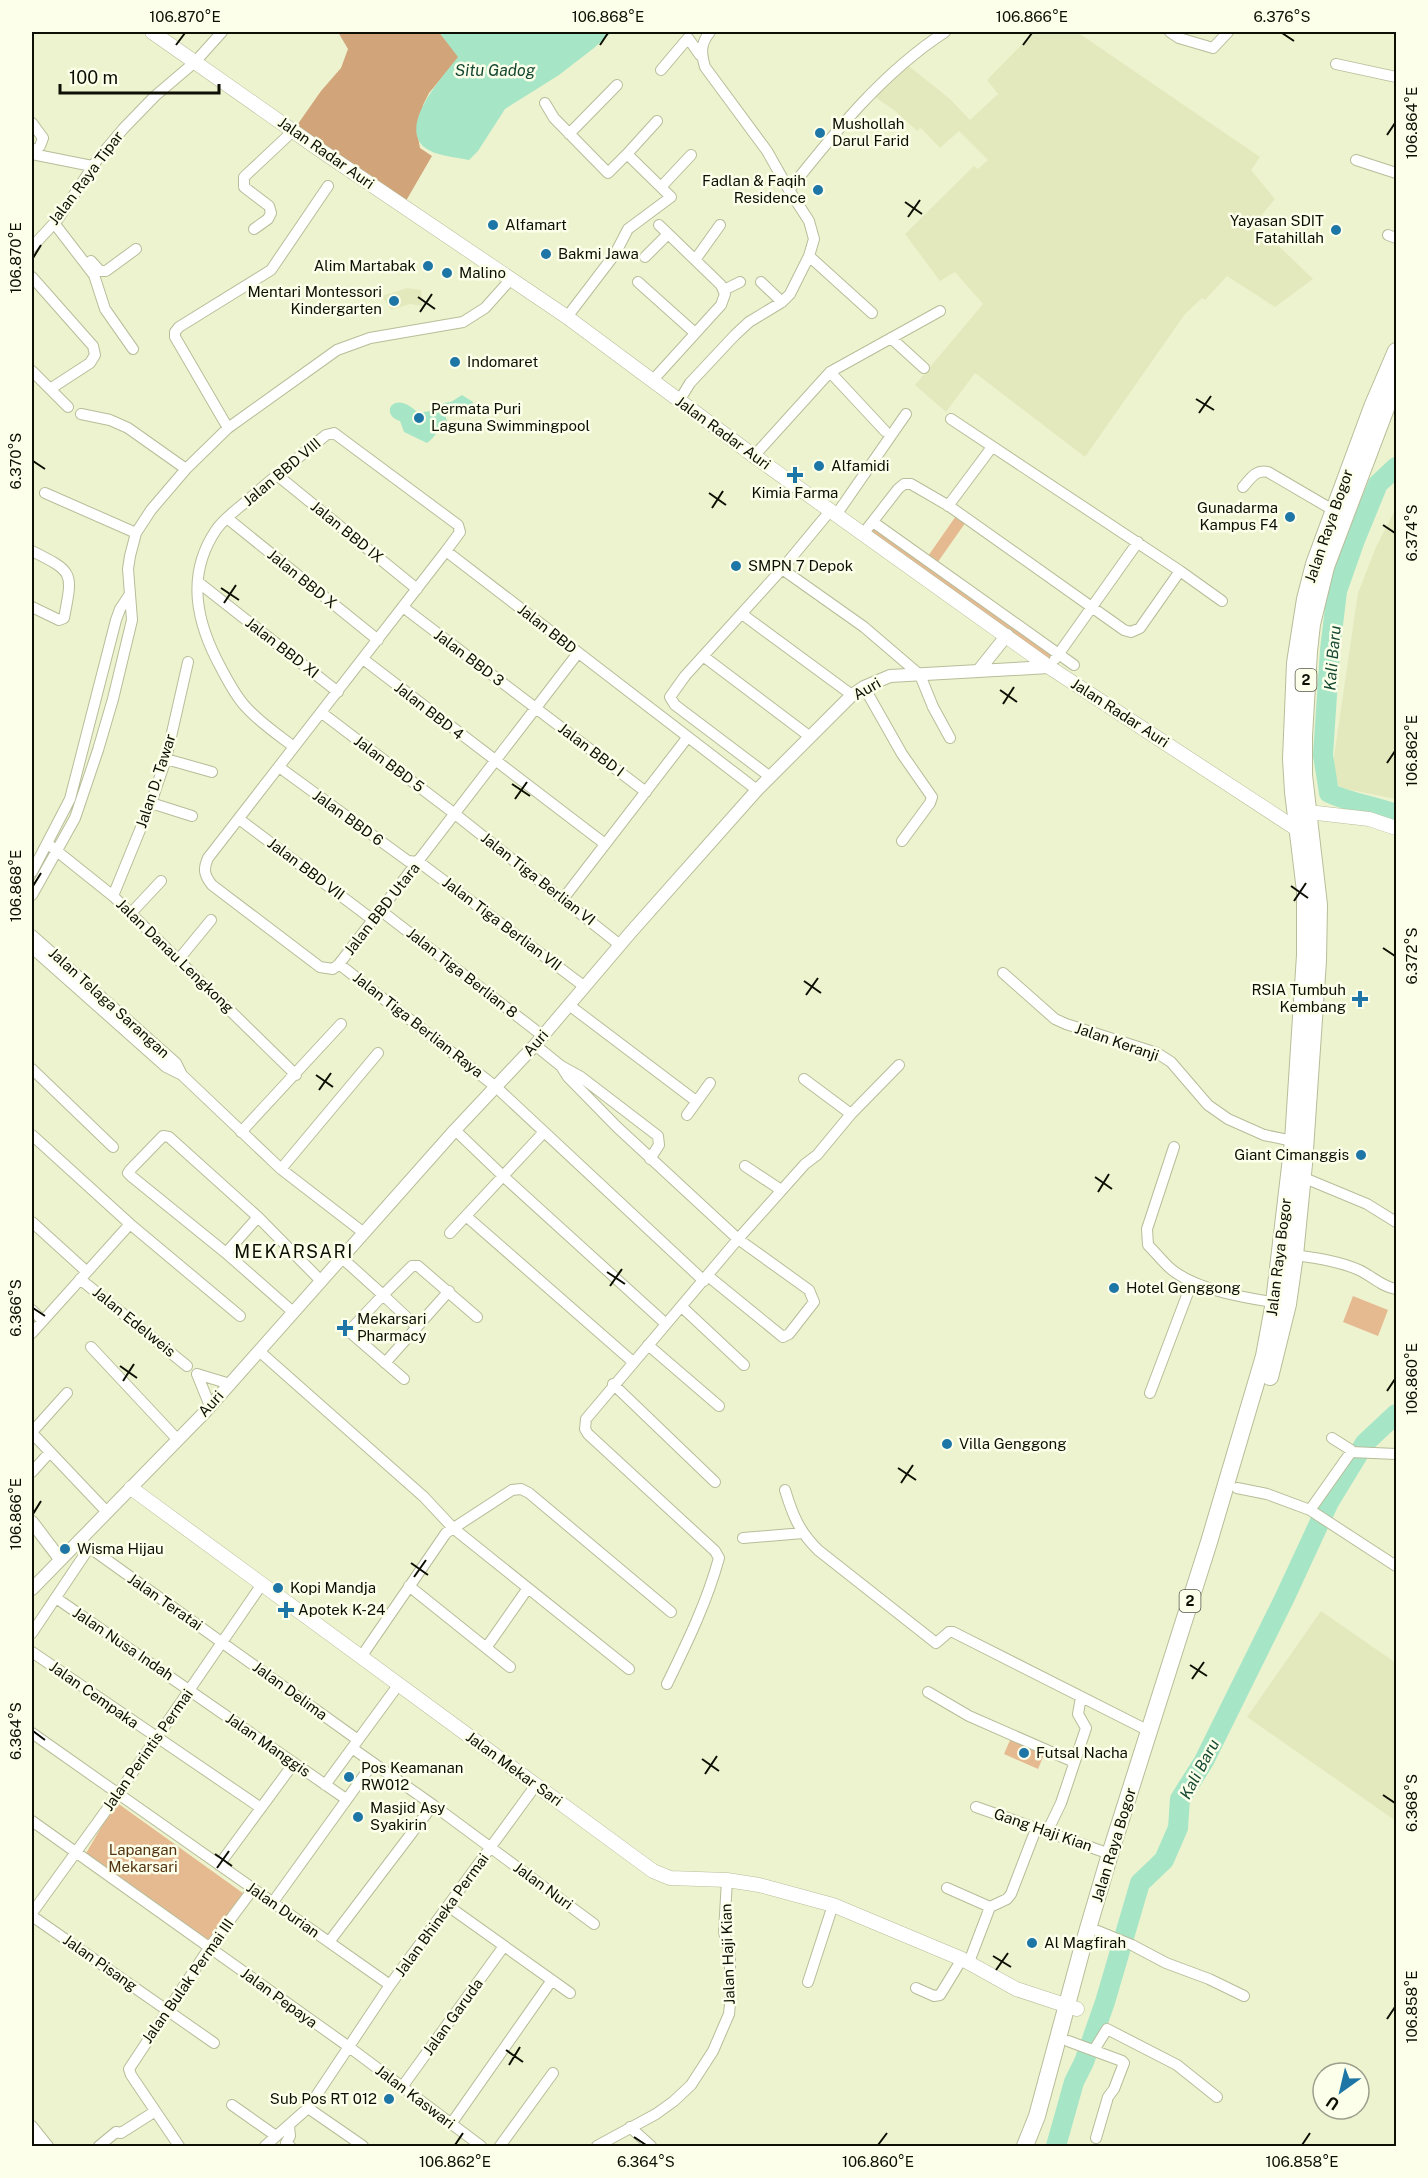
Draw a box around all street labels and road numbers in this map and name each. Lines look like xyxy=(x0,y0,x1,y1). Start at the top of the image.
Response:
street label: Jalan Radar Auri xyxy=(275,113,378,192)
street label: Jalan Raya Tipar xyxy=(45,127,126,228)
street label: Jalan Radar Auri xyxy=(673,392,774,473)
street label: Jalan BBD VIII xyxy=(239,434,324,509)
street label: Jalan Raya Bogor xyxy=(1301,467,1356,585)
street label: Jalan BBD IX xyxy=(308,497,387,566)
street label: Jalan BBD X xyxy=(264,546,340,612)
street label: Jalan BBD xyxy=(515,600,580,657)
street label: Jalan BBD XI xyxy=(242,614,322,681)
street label: Jalan BBD 3 xyxy=(431,626,508,689)
road number: 2 xyxy=(1296,669,1316,691)
street label: Auri xyxy=(850,674,884,703)
street label: Jalan Radar Auri xyxy=(1068,675,1172,751)
street label: Jalan BBD 4 xyxy=(391,678,467,743)
street label: Jalan BBD I xyxy=(555,719,627,780)
street label: Jalan D. Tawar xyxy=(132,731,179,830)
street label: Jalan BBD 5 xyxy=(351,732,428,795)
street label: Jalan BBD 6 xyxy=(310,786,387,849)
street label: Jalan Tiga Berlian VI xyxy=(478,829,599,928)
street label: Jalan BBD VII xyxy=(265,834,348,903)
street label: Jalan BBD Utara xyxy=(340,859,423,958)
street label: Jalan Tiga Berlian VII xyxy=(440,873,565,974)
street label: Jalan Danau Lengkong xyxy=(113,895,238,1016)
street label: Jalan Tiga Berlian 8 xyxy=(404,924,521,1021)
street label: Jalan Telaga Sarangan xyxy=(46,944,173,1061)
street label: Jalan Tiga Berlian Raya xyxy=(350,969,487,1081)
street label: Jalan Keranji xyxy=(1073,1019,1161,1064)
street label: Auri xyxy=(520,1026,552,1059)
street label: Jalan Raya Bogor xyxy=(1263,1197,1294,1317)
street label: Jalan Edelweis xyxy=(90,1283,179,1360)
street label: Auri xyxy=(195,1387,227,1420)
street label: Jalan Teratai xyxy=(125,1570,206,1633)
road number: 2 xyxy=(1180,1590,1200,1612)
street label: Jalan Nusa Indah xyxy=(70,1604,177,1684)
street label: Jalan Cempaka xyxy=(47,1658,142,1732)
street label: Jalan Delima xyxy=(250,1658,331,1723)
street label: Jalan Perintis Permai xyxy=(99,1686,196,1814)
street label: Jalan Manggis xyxy=(223,1709,314,1780)
street label: Jalan Mekar Sari xyxy=(463,1728,566,1809)
street label: Jalan Raya Bogor xyxy=(1088,1785,1139,1904)
street label: Gang Haji Kian xyxy=(992,1805,1095,1854)
street label: Jalan Bhineka Permai xyxy=(391,1850,492,1979)
street label: Jalan Nuri xyxy=(510,1858,576,1913)
street label: Jalan Durian xyxy=(244,1878,323,1941)
street label: Jalan Haji Kian xyxy=(717,1903,738,2005)
street label: Jalan Bulak Permai III xyxy=(138,1915,237,2046)
street label: Jalan Pisang xyxy=(60,1931,141,1994)
street label: Jalan Pepaya xyxy=(238,1964,321,2031)
street label: Jalan Garuda xyxy=(419,1975,486,2058)
street label: Jalan Kaswari xyxy=(372,2061,458,2132)

